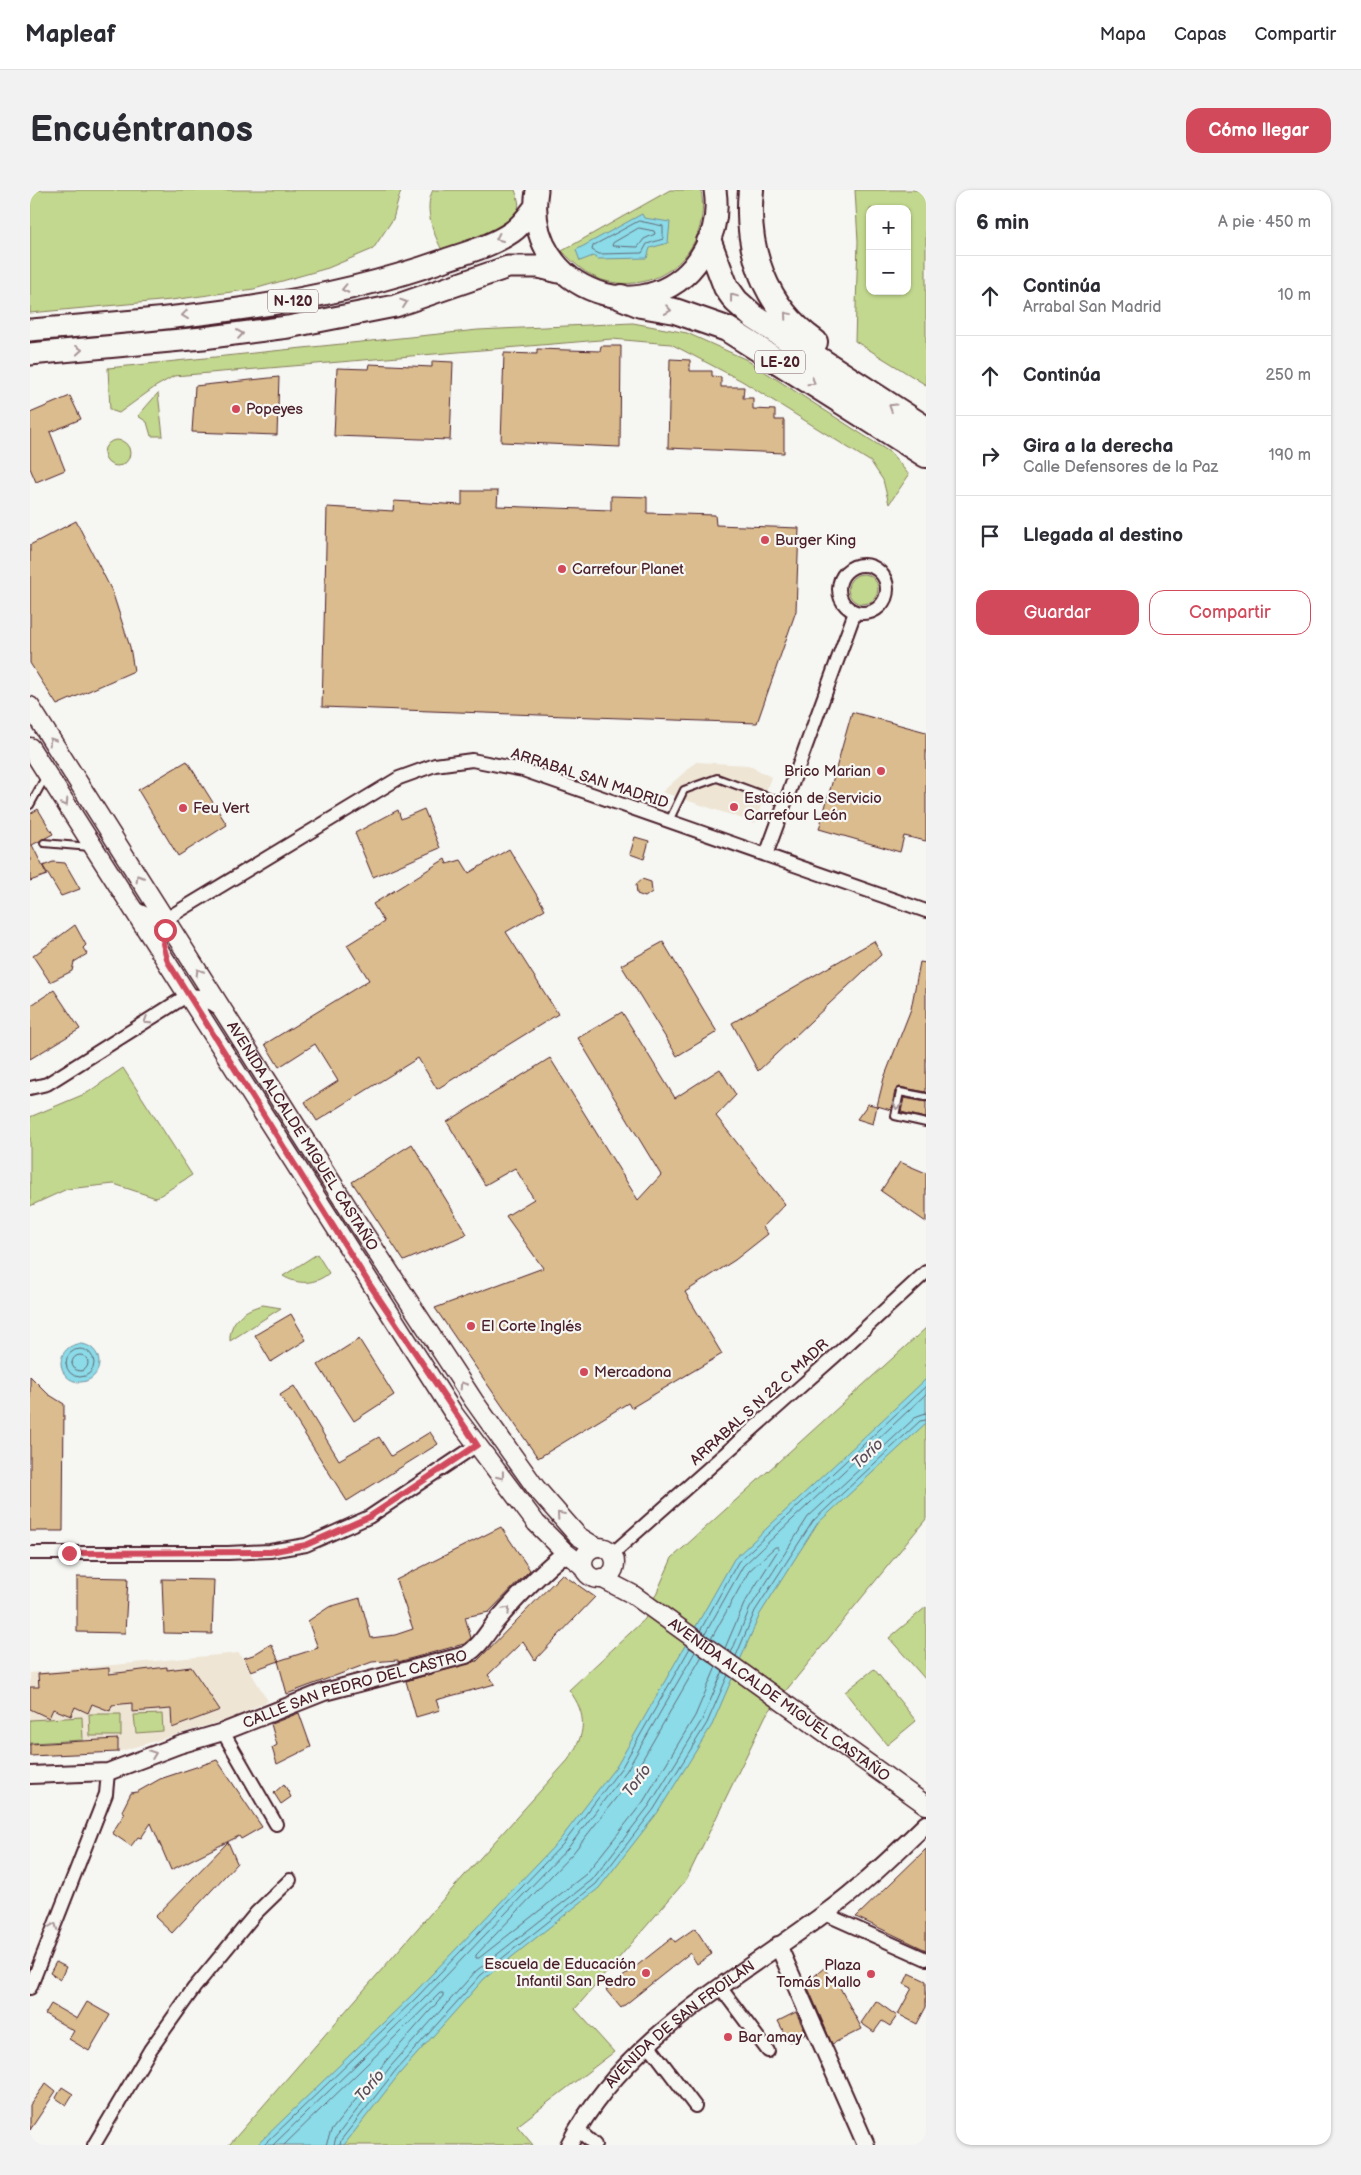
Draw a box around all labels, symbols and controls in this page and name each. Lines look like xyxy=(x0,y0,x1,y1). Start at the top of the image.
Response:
text: Mapleaf xyxy=(25,20,116,49)
text: Mapa xyxy=(1100,24,1146,45)
text: Capas xyxy=(1174,24,1227,45)
text: Compartir xyxy=(1255,24,1336,45)
button: Cómo llegar xyxy=(1186,108,1331,153)
text: Encuéntranos xyxy=(30,109,253,152)
map controls xyxy=(866,205,911,295)
button: + xyxy=(866,205,911,250)
text: 6 min xyxy=(976,210,1029,235)
text: A pie · 450 m xyxy=(1218,213,1311,232)
one-way arrow xyxy=(495,232,504,243)
button: − xyxy=(866,250,911,295)
text: Continúa xyxy=(1023,275,1101,298)
icon: ahead xyxy=(976,282,1004,310)
one-way arrow xyxy=(340,283,349,294)
text: 10 m xyxy=(1278,286,1311,305)
road number: N-120 xyxy=(268,290,318,312)
one-way arrow xyxy=(731,294,739,303)
text: Arrabal San Madrid xyxy=(1023,298,1162,317)
one-way arrow xyxy=(399,299,408,309)
one-way arrow xyxy=(663,304,672,314)
one-way arrow xyxy=(180,309,188,320)
one-way arrow xyxy=(784,312,792,321)
one-way arrow xyxy=(236,329,245,339)
one-way arrow xyxy=(75,345,83,356)
road number: LE-20 xyxy=(755,350,805,373)
icon: ahead xyxy=(976,362,1004,390)
text: Continúa xyxy=(1023,364,1101,387)
text: 250 m xyxy=(1265,366,1311,385)
one-way arrow xyxy=(806,376,815,385)
place label: Popeyes xyxy=(246,400,304,419)
marker: Popeyes xyxy=(230,403,242,415)
one-way arrow xyxy=(888,404,898,413)
text: Gira a la derecha xyxy=(1023,435,1173,458)
icon: right xyxy=(976,442,1004,470)
text: 190 m xyxy=(1269,446,1311,465)
text: Calle Defensores de la Paz xyxy=(1023,458,1218,477)
icon: arrive xyxy=(976,522,1004,550)
text: Llegada al destino xyxy=(1023,524,1183,547)
place label: Burger King xyxy=(775,531,856,550)
marker: Burger King xyxy=(759,534,771,546)
place label: Carrefour Planet xyxy=(572,560,684,579)
marker: Carrefour Planet xyxy=(556,563,568,575)
button: Guardar xyxy=(976,590,1139,635)
button: Compartir xyxy=(1149,590,1311,635)
one-way arrow xyxy=(49,737,59,746)
street label: ARRABAL SAN MADRID xyxy=(509,744,671,813)
place label: Brico Marian xyxy=(784,762,871,781)
marker: Brico Marian xyxy=(875,765,887,777)
place label: Estación de Servicio Carrefour León xyxy=(744,789,882,825)
one-way arrow xyxy=(59,798,68,807)
place label: Feu Vert xyxy=(193,799,250,818)
marker: Estación de Servicio Carrefour León xyxy=(728,801,740,813)
marker: Feu Vert xyxy=(177,802,189,814)
one-way arrow xyxy=(136,875,145,884)
route start xyxy=(154,919,177,942)
one-way arrow xyxy=(196,969,206,978)
one-way arrow xyxy=(143,1014,152,1024)
street label: AVENIDA ALCALDE MIGUEL CASTAÑO xyxy=(222,1018,382,1255)
one-way arrow xyxy=(892,1102,903,1111)
place label: El Corte Inglés xyxy=(481,1317,582,1336)
marker: El Corte Inglés xyxy=(465,1320,477,1332)
street label: ARRABAL S N 22 C MADR xyxy=(686,1335,833,1470)
place label: Mercadona xyxy=(594,1363,672,1382)
marker: Mercadona xyxy=(578,1366,590,1378)
one-way arrow xyxy=(460,1381,470,1390)
water label: Torío xyxy=(848,1435,888,1473)
one-way arrow xyxy=(495,1470,503,1479)
one-way arrow xyxy=(557,1512,566,1521)
route end xyxy=(58,1542,81,1565)
one-way arrow xyxy=(501,1607,510,1616)
street label: AVENIDA ALCALDE MIGUEL CASTAÑO xyxy=(664,1614,893,1786)
street label: CALLE SAN PEDRO DEL CASTRO xyxy=(240,1646,469,1733)
one-way arrow xyxy=(148,1750,157,1761)
water label: Torío xyxy=(619,1761,656,1801)
one-way arrow xyxy=(48,1922,58,1931)
place label: Escuela de Educación Infantil San Pedro xyxy=(484,1955,636,1991)
street label: AVENIDA DE SAN FROILÁN xyxy=(601,1956,759,2092)
place label: Plaza Tomás Mallo xyxy=(776,1956,861,1992)
marker: Escuela de Educación Infantil San Pedro xyxy=(640,1967,652,1979)
marker: Plaza Tomás Mallo xyxy=(865,1968,877,1980)
place label: Bar amay xyxy=(738,2028,803,2047)
marker: Bar amay xyxy=(722,2031,734,2043)
water label: Torío xyxy=(351,2066,389,2106)

